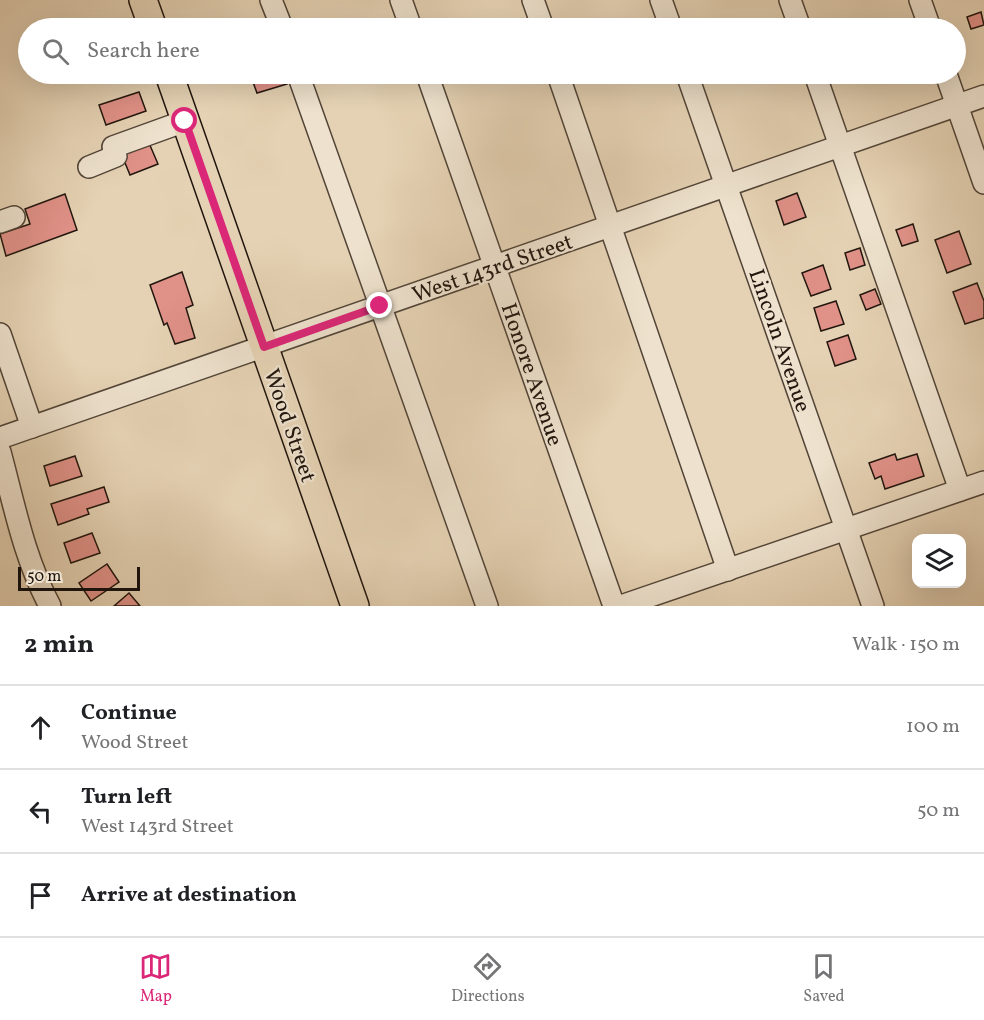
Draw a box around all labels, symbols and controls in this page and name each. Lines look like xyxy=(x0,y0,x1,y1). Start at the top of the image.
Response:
search box xyxy=(18,18,966,84)
icon: search xyxy=(39,35,72,68)
text: Search here xyxy=(87,36,200,67)
route start xyxy=(171,107,197,133)
street label: West 143rd Street xyxy=(408,227,578,311)
street label: Lincoln Avenue xyxy=(740,265,818,417)
route end xyxy=(366,292,392,318)
street label: Honore Avenue xyxy=(492,299,570,450)
street label: Wood Street xyxy=(255,365,323,487)
map controls xyxy=(912,534,966,588)
button: layers xyxy=(912,534,966,588)
scale bar xyxy=(18,564,140,592)
text: 50 m xyxy=(27,566,61,588)
text: 2 min xyxy=(24,627,94,663)
text: Walk · 150 m xyxy=(852,631,960,659)
text: Continue xyxy=(81,698,177,729)
icon: ahead xyxy=(24,711,57,744)
text: 100 m xyxy=(906,713,960,741)
text: Wood Street xyxy=(81,729,188,757)
text: Turn left xyxy=(81,782,172,813)
icon: left xyxy=(24,795,57,828)
text: 50 m xyxy=(917,797,960,825)
text: West 143rd Street xyxy=(81,813,234,841)
icon: arrive xyxy=(24,879,57,912)
text: Arrive at destination xyxy=(81,880,297,911)
tab: Map xyxy=(139,950,172,1008)
tab: Directions xyxy=(451,950,525,1008)
tab: Saved xyxy=(803,950,845,1008)

